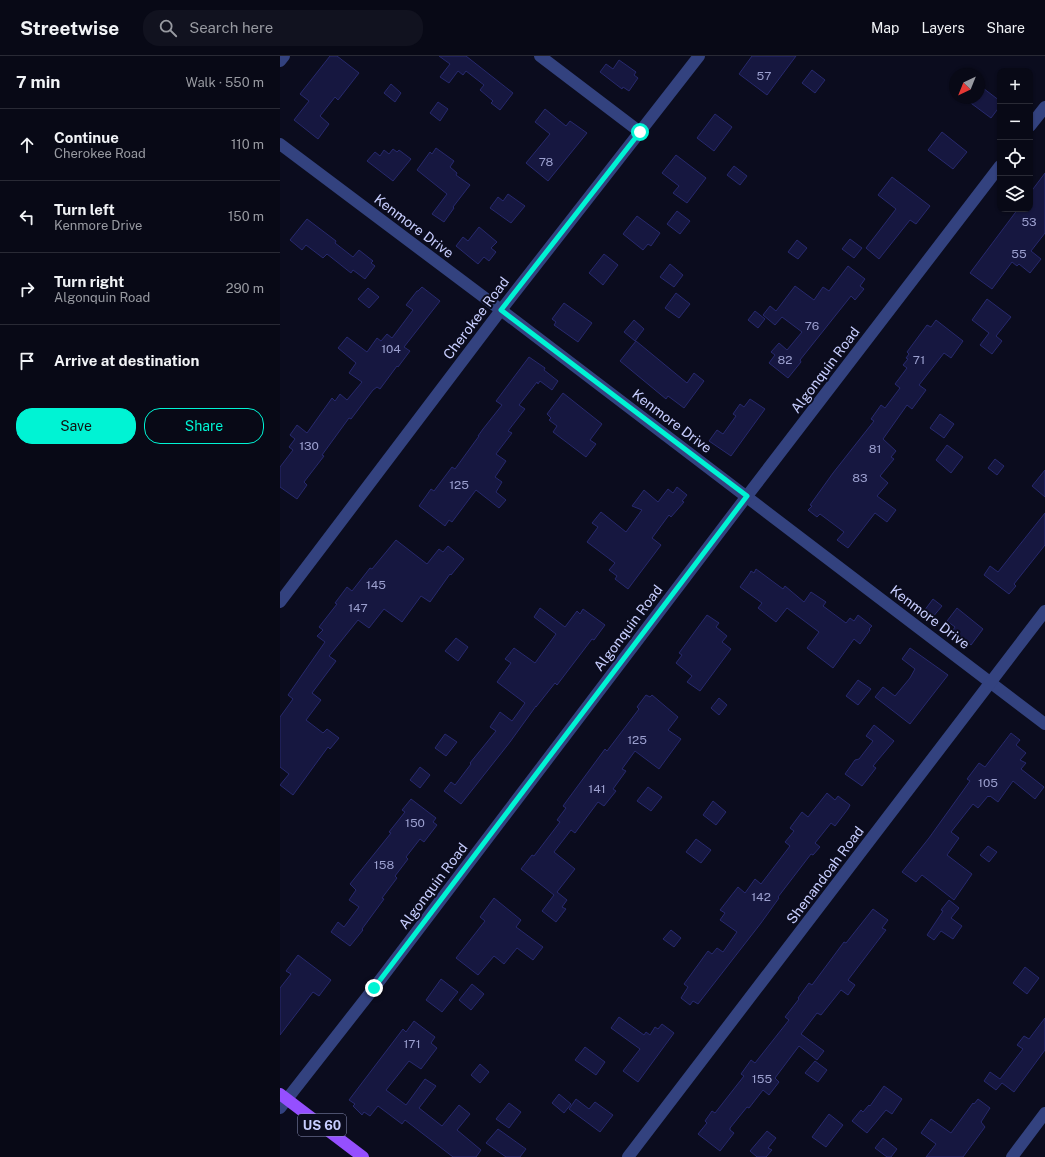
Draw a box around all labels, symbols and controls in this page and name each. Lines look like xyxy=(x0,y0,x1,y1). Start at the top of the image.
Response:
search box xyxy=(143,10,423,46)
text: Streetwise xyxy=(20,17,119,39)
icon: search xyxy=(157,17,179,39)
text: Search here xyxy=(189,19,273,36)
text: Map xyxy=(871,20,899,36)
text: Layers xyxy=(921,20,965,36)
text: Share xyxy=(987,20,1025,36)
north arrow xyxy=(949,68,985,104)
map controls xyxy=(997,68,1033,212)
button: + xyxy=(997,68,1033,104)
house number: 57 xyxy=(757,69,771,83)
text: 7 min xyxy=(16,72,60,92)
text: Walk · 550 m xyxy=(186,75,264,90)
button: − xyxy=(997,104,1033,140)
route start xyxy=(631,123,649,141)
text: Continue xyxy=(54,129,119,146)
icon: ahead xyxy=(16,134,38,156)
text: 110 m xyxy=(231,137,264,152)
button: locate xyxy=(997,140,1033,176)
text: Cherokee Road xyxy=(54,146,146,161)
house number: 78 xyxy=(539,155,554,169)
button: layers xyxy=(997,176,1033,212)
street label: Kenmore Drive xyxy=(371,191,457,261)
text: Turn left xyxy=(54,201,115,218)
icon: left xyxy=(16,206,38,228)
text: 150 m xyxy=(228,209,264,224)
house number: 53 xyxy=(1021,215,1037,229)
text: Kenmore Drive xyxy=(54,218,142,233)
house number: 55 xyxy=(1011,247,1027,261)
text: Turn right xyxy=(54,273,124,290)
street label: Cherokee Road xyxy=(440,274,512,362)
icon: right xyxy=(16,278,38,300)
text: 290 m xyxy=(226,281,264,296)
text: Algonquin Road xyxy=(54,290,150,305)
house number: 76 xyxy=(805,319,819,333)
street label: Algonquin Road xyxy=(787,324,863,416)
house number: 104 xyxy=(381,342,401,356)
icon: arrive xyxy=(16,350,38,372)
text: Arrive at destination xyxy=(54,352,199,369)
house number: 82 xyxy=(778,353,792,367)
house number: 71 xyxy=(913,353,925,367)
street label: Kenmore Drive xyxy=(629,386,715,456)
button: Save xyxy=(16,408,136,444)
button: Share xyxy=(144,408,264,444)
house number: 130 xyxy=(299,439,319,453)
house number: 81 xyxy=(869,442,881,456)
house number: 83 xyxy=(852,471,868,485)
house number: 125 xyxy=(449,478,469,492)
house number: 145 xyxy=(366,578,386,592)
street label: Algonquin Road xyxy=(590,582,666,674)
street label: Kenmore Drive xyxy=(887,582,973,652)
house number: 147 xyxy=(348,601,368,615)
house number: 125 xyxy=(627,733,647,747)
house number: 105 xyxy=(978,776,998,790)
house number: 141 xyxy=(588,782,606,796)
house number: 150 xyxy=(405,816,425,830)
street label: Shenandoah Road xyxy=(783,823,867,927)
street label: Algonquin Road xyxy=(395,840,471,932)
house number: 158 xyxy=(374,858,394,872)
house number: 142 xyxy=(751,890,771,904)
route end xyxy=(365,979,383,997)
house number: 171 xyxy=(403,1037,421,1051)
house number: 155 xyxy=(752,1072,772,1086)
road number: US 60 xyxy=(298,1114,346,1136)

